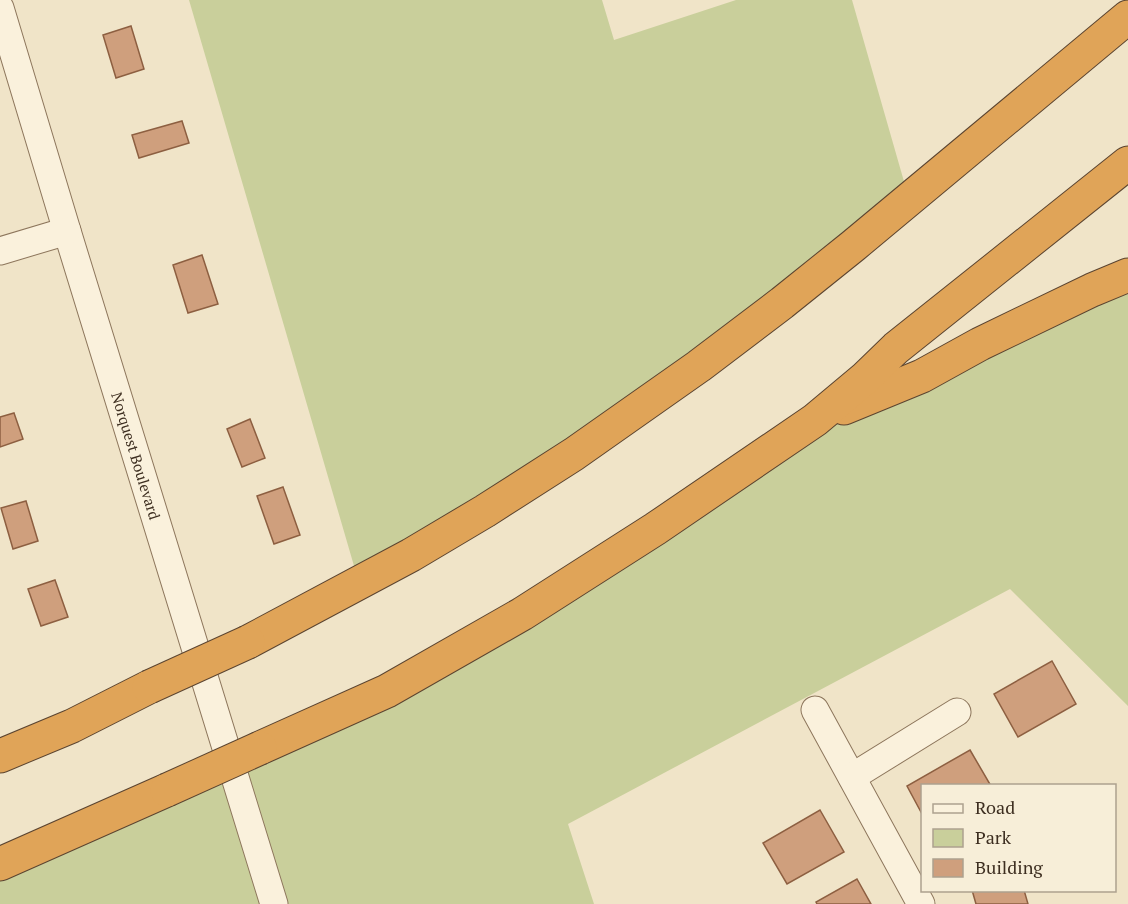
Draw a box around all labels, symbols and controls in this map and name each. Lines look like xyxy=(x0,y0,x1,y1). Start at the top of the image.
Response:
street label: Norquest Boulevard xyxy=(107,390,165,522)
legend xyxy=(921,784,1116,892)
text: Road xyxy=(975,795,1015,819)
text: Park xyxy=(975,825,1012,849)
text: Building xyxy=(975,855,1043,879)

